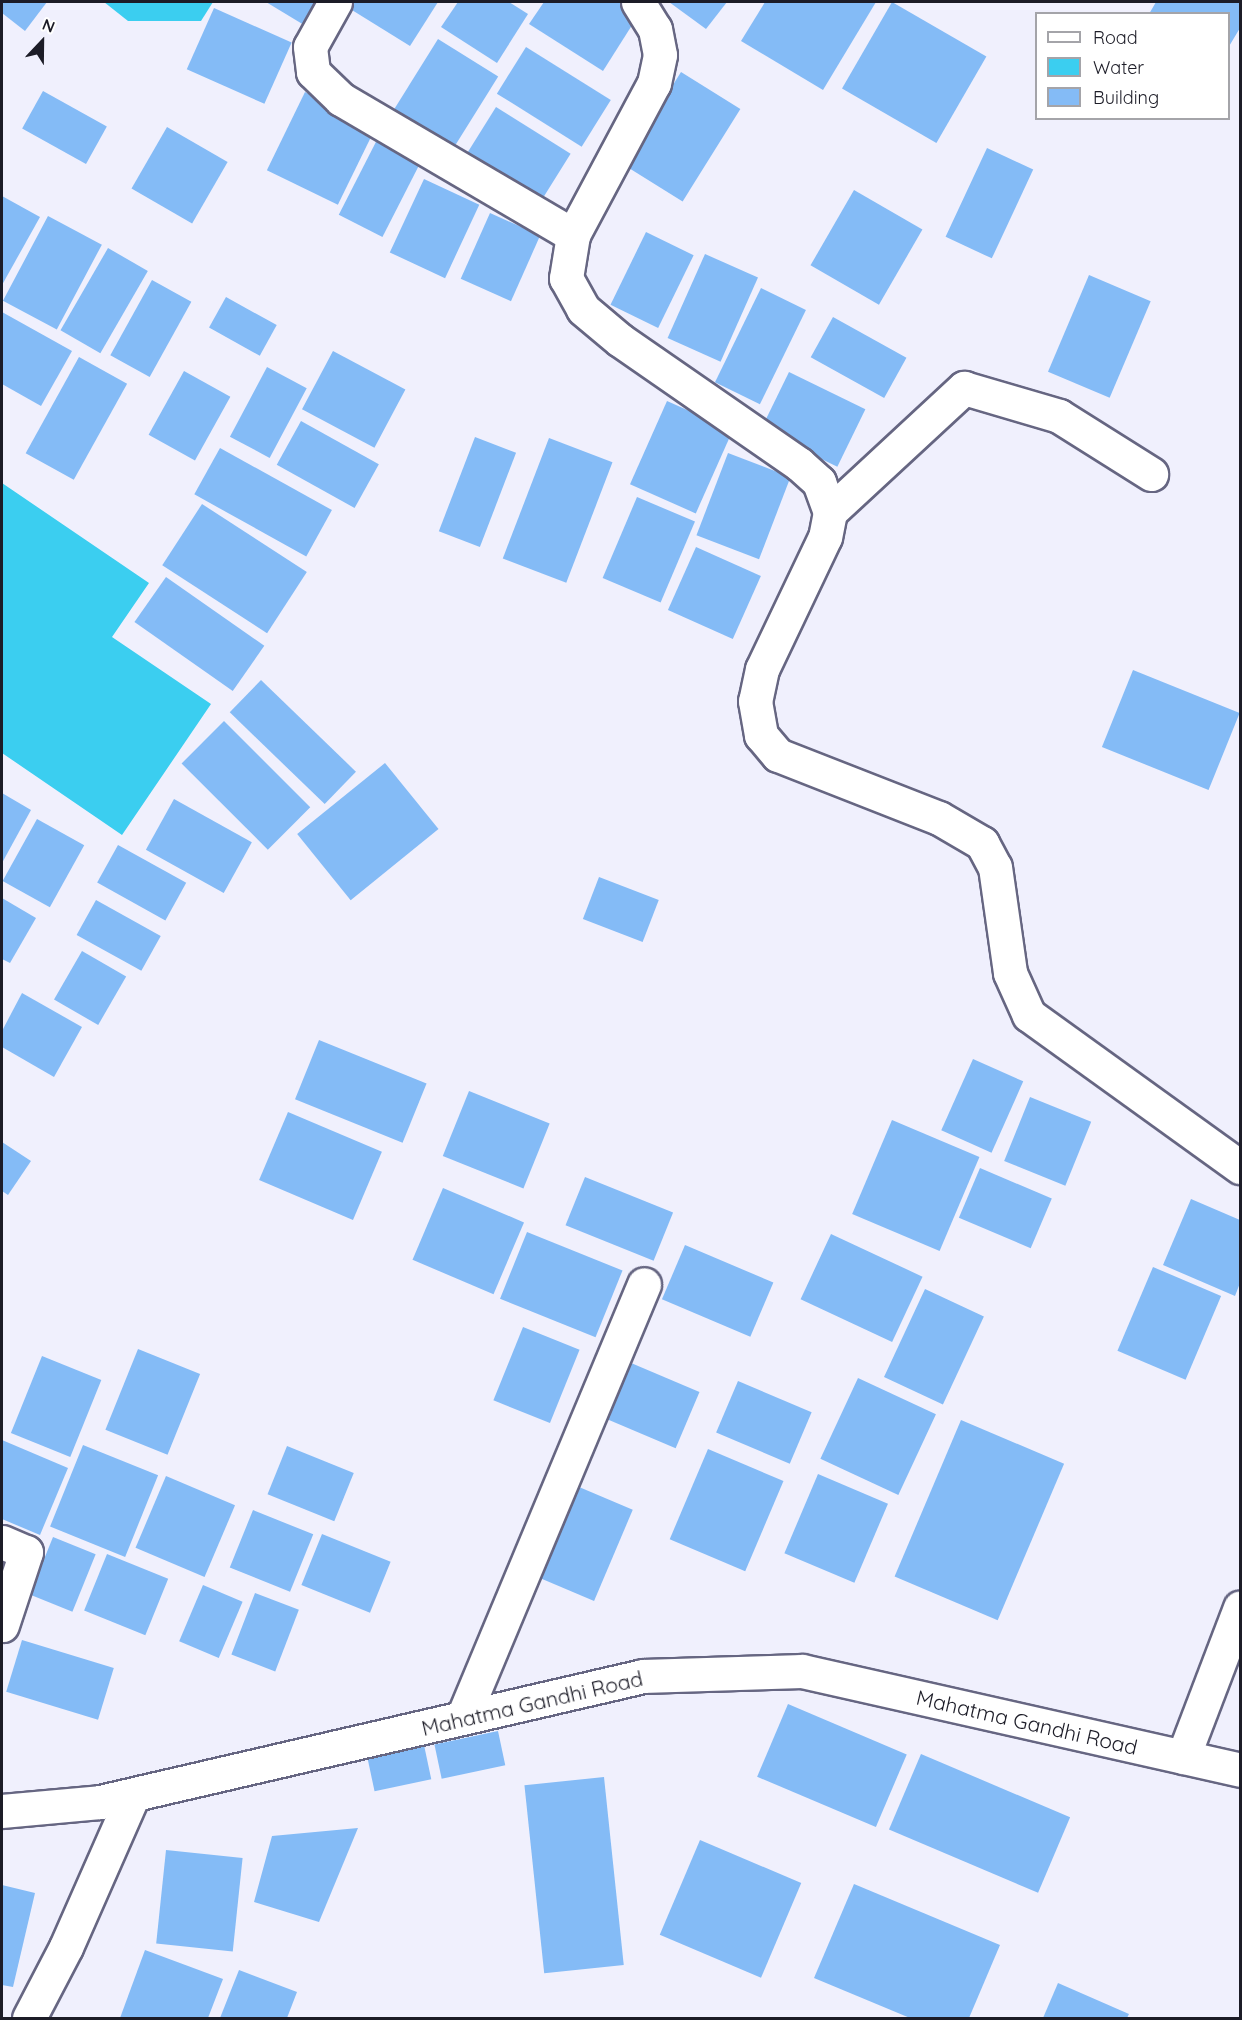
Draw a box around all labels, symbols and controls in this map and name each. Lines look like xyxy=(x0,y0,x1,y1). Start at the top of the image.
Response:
north arrow xyxy=(12,12,72,72)
legend xyxy=(1035,12,1230,120)
text: N xyxy=(40,14,58,37)
text: Road xyxy=(1093,26,1138,49)
text: Water xyxy=(1093,56,1144,79)
text: Building xyxy=(1093,86,1159,109)
street label: Mahatma Gandhi Road xyxy=(419,1665,645,1741)
street label: Mahatma Gandhi Road xyxy=(914,1684,1140,1760)

